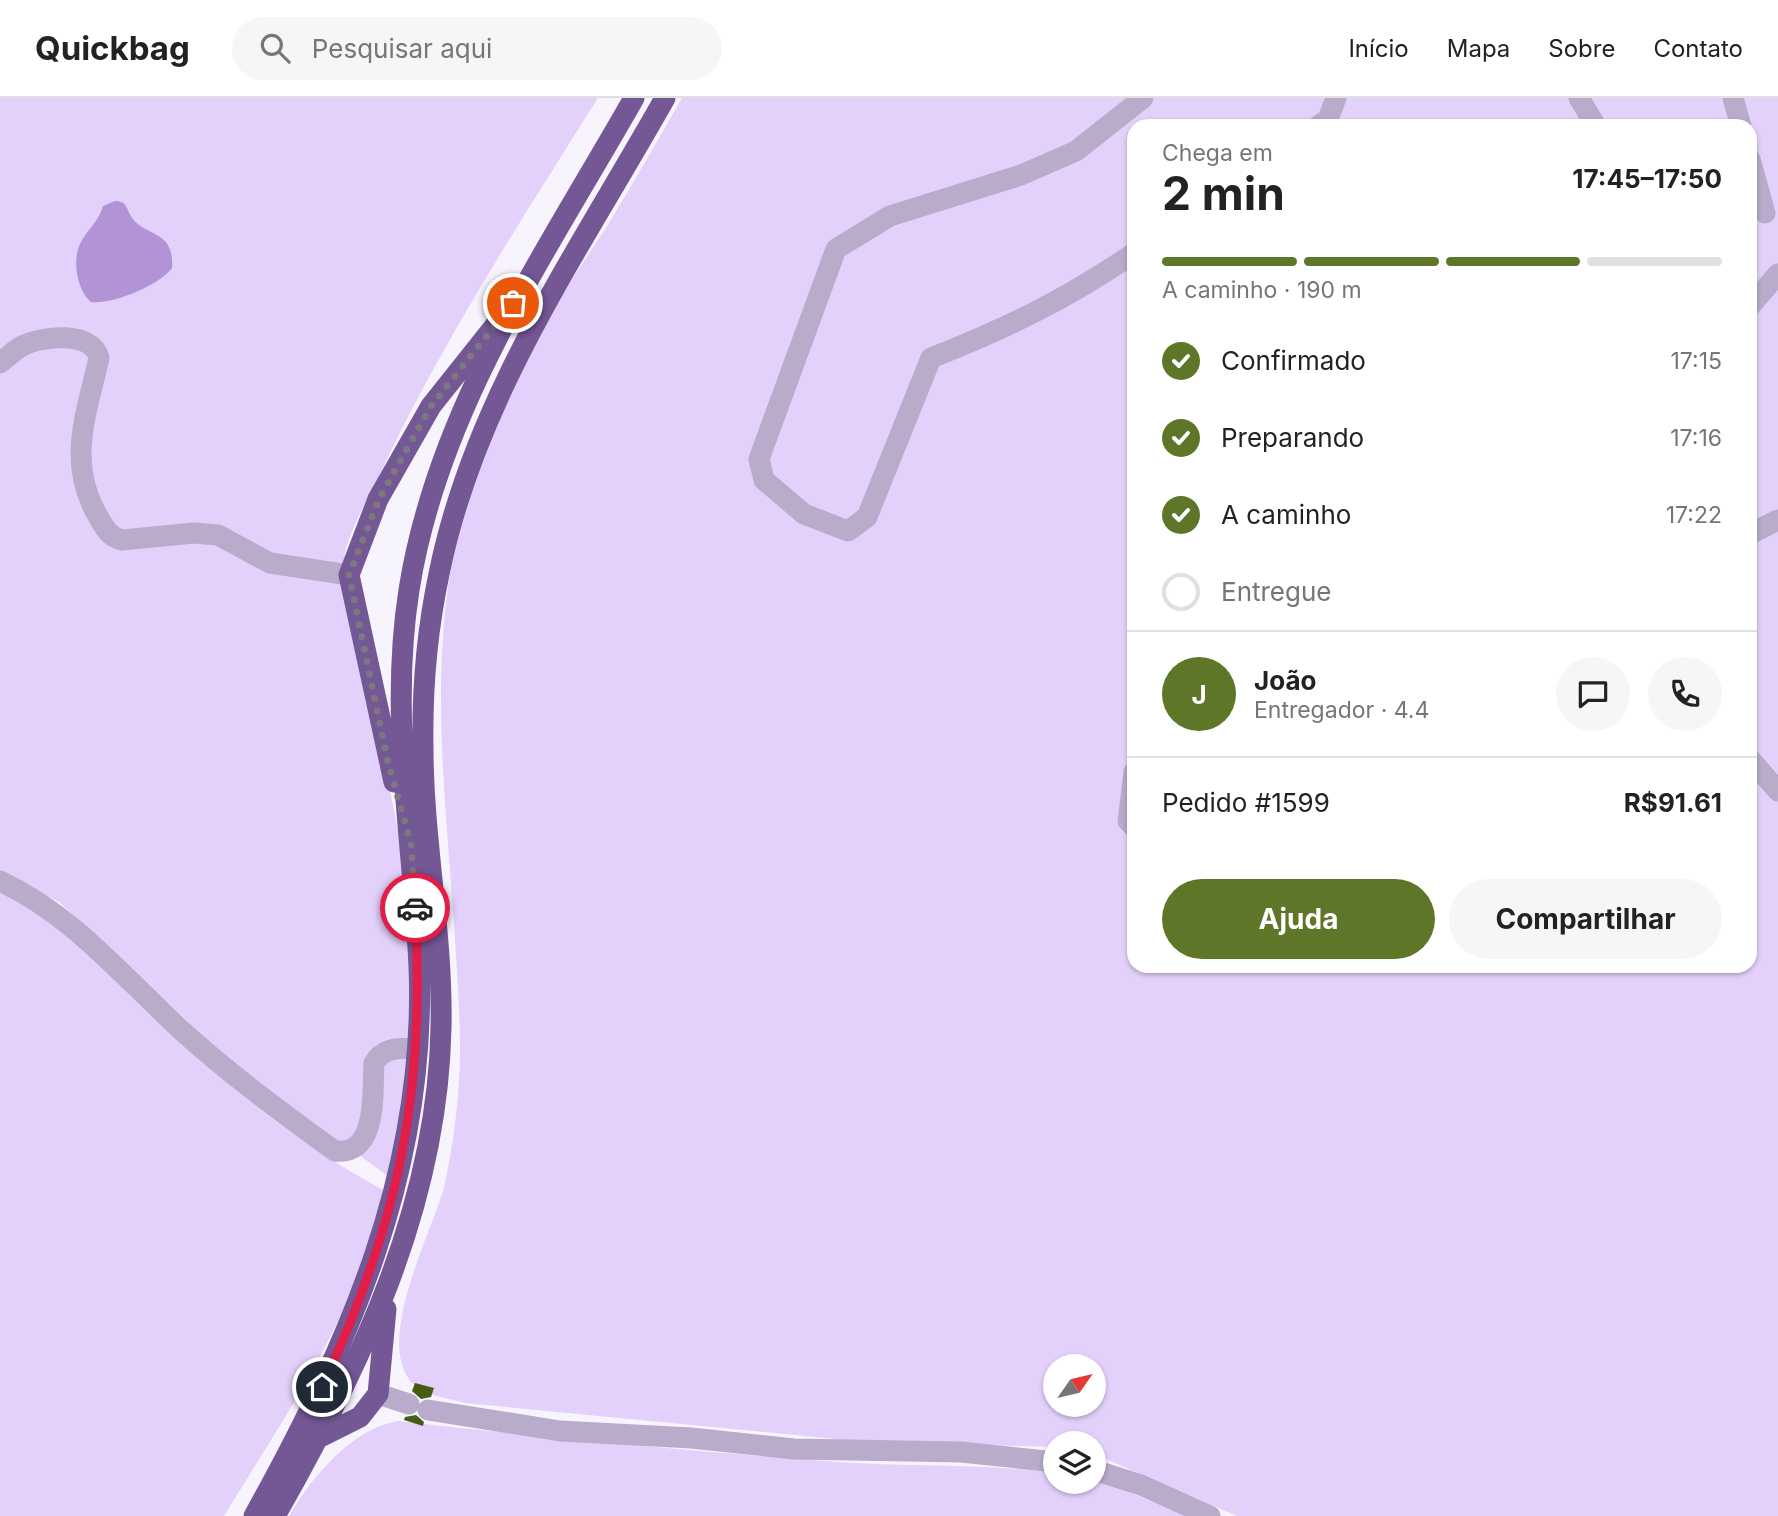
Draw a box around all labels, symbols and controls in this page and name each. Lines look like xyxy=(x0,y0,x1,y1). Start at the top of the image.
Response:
search box xyxy=(232,17,722,80)
text: Quickbag xyxy=(35,28,190,68)
icon: search xyxy=(256,29,294,67)
text: Pesquisar aqui xyxy=(312,33,492,64)
text: Início xyxy=(1348,34,1409,63)
text: Mapa xyxy=(1447,34,1510,63)
text: Sobre xyxy=(1548,34,1615,63)
text: Contato xyxy=(1653,34,1743,63)
text: Chega em xyxy=(1162,139,1273,167)
text: 17:45–17:50 xyxy=(1572,163,1722,194)
text: 2 min xyxy=(1162,165,1285,221)
pin xyxy=(483,273,543,333)
text: A caminho · 190 m xyxy=(1162,276,1362,304)
icon: bag xyxy=(494,284,532,322)
icon: check xyxy=(1162,342,1200,380)
text: Confirmado xyxy=(1221,345,1366,376)
text: 17:15 xyxy=(1670,347,1722,375)
icon: check xyxy=(1162,419,1200,457)
text: Preparando xyxy=(1221,422,1364,453)
text: 17:16 xyxy=(1670,424,1722,452)
icon: check xyxy=(1162,496,1200,534)
text: A caminho xyxy=(1221,499,1351,530)
text: 17:22 xyxy=(1666,501,1722,529)
text: Entregue xyxy=(1221,576,1332,607)
button: chat xyxy=(1556,657,1630,731)
button: phone xyxy=(1648,657,1722,731)
text: João xyxy=(1254,665,1316,696)
text: J xyxy=(1191,679,1207,710)
text: Entregador · 4.4 xyxy=(1254,696,1429,724)
text: Pedido #1599 xyxy=(1162,787,1330,818)
text: R$91.61 xyxy=(1624,787,1722,818)
courier xyxy=(380,873,450,943)
button: Ajuda xyxy=(1162,879,1435,959)
button: Compartilhar xyxy=(1449,879,1722,959)
icon: car xyxy=(396,889,434,927)
north arrow xyxy=(1043,1354,1106,1418)
map controls xyxy=(1043,1354,1106,1494)
pin xyxy=(292,1357,352,1417)
icon: home xyxy=(303,1368,341,1406)
button: layers xyxy=(1043,1431,1106,1494)

